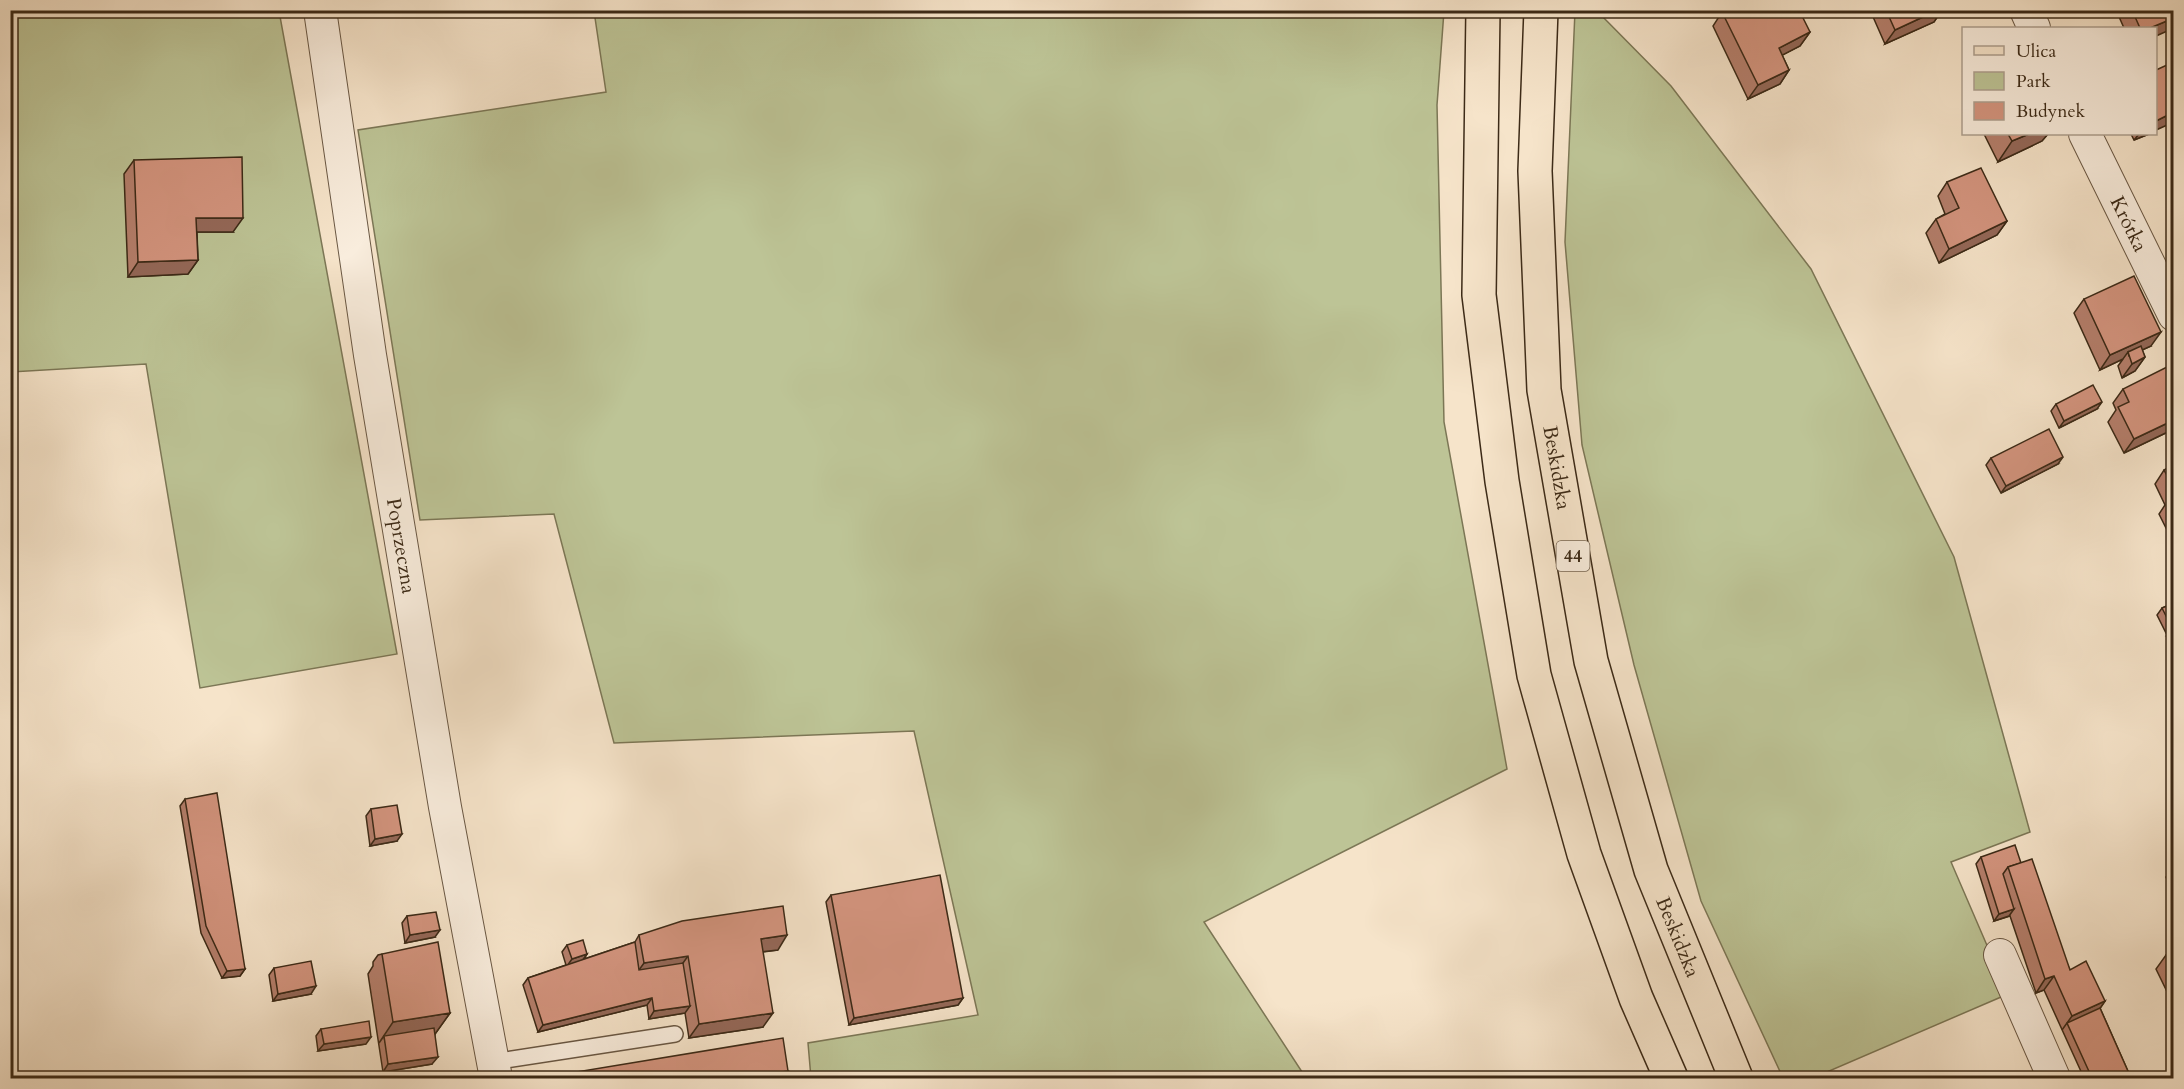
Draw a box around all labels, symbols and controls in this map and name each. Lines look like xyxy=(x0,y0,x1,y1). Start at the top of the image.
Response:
legend xyxy=(1962,27,2157,135)
text: Ulica xyxy=(2016,39,2057,64)
text: Park xyxy=(2016,69,2051,94)
text: Budynek xyxy=(2016,99,2086,124)
street label: Krótka xyxy=(2104,192,2154,257)
street label: Beskidzka xyxy=(1536,424,1578,512)
street label: Poprzeczna xyxy=(380,496,422,596)
road number: 44 xyxy=(1556,541,1590,571)
street label: Beskidzka xyxy=(1649,893,1706,982)

